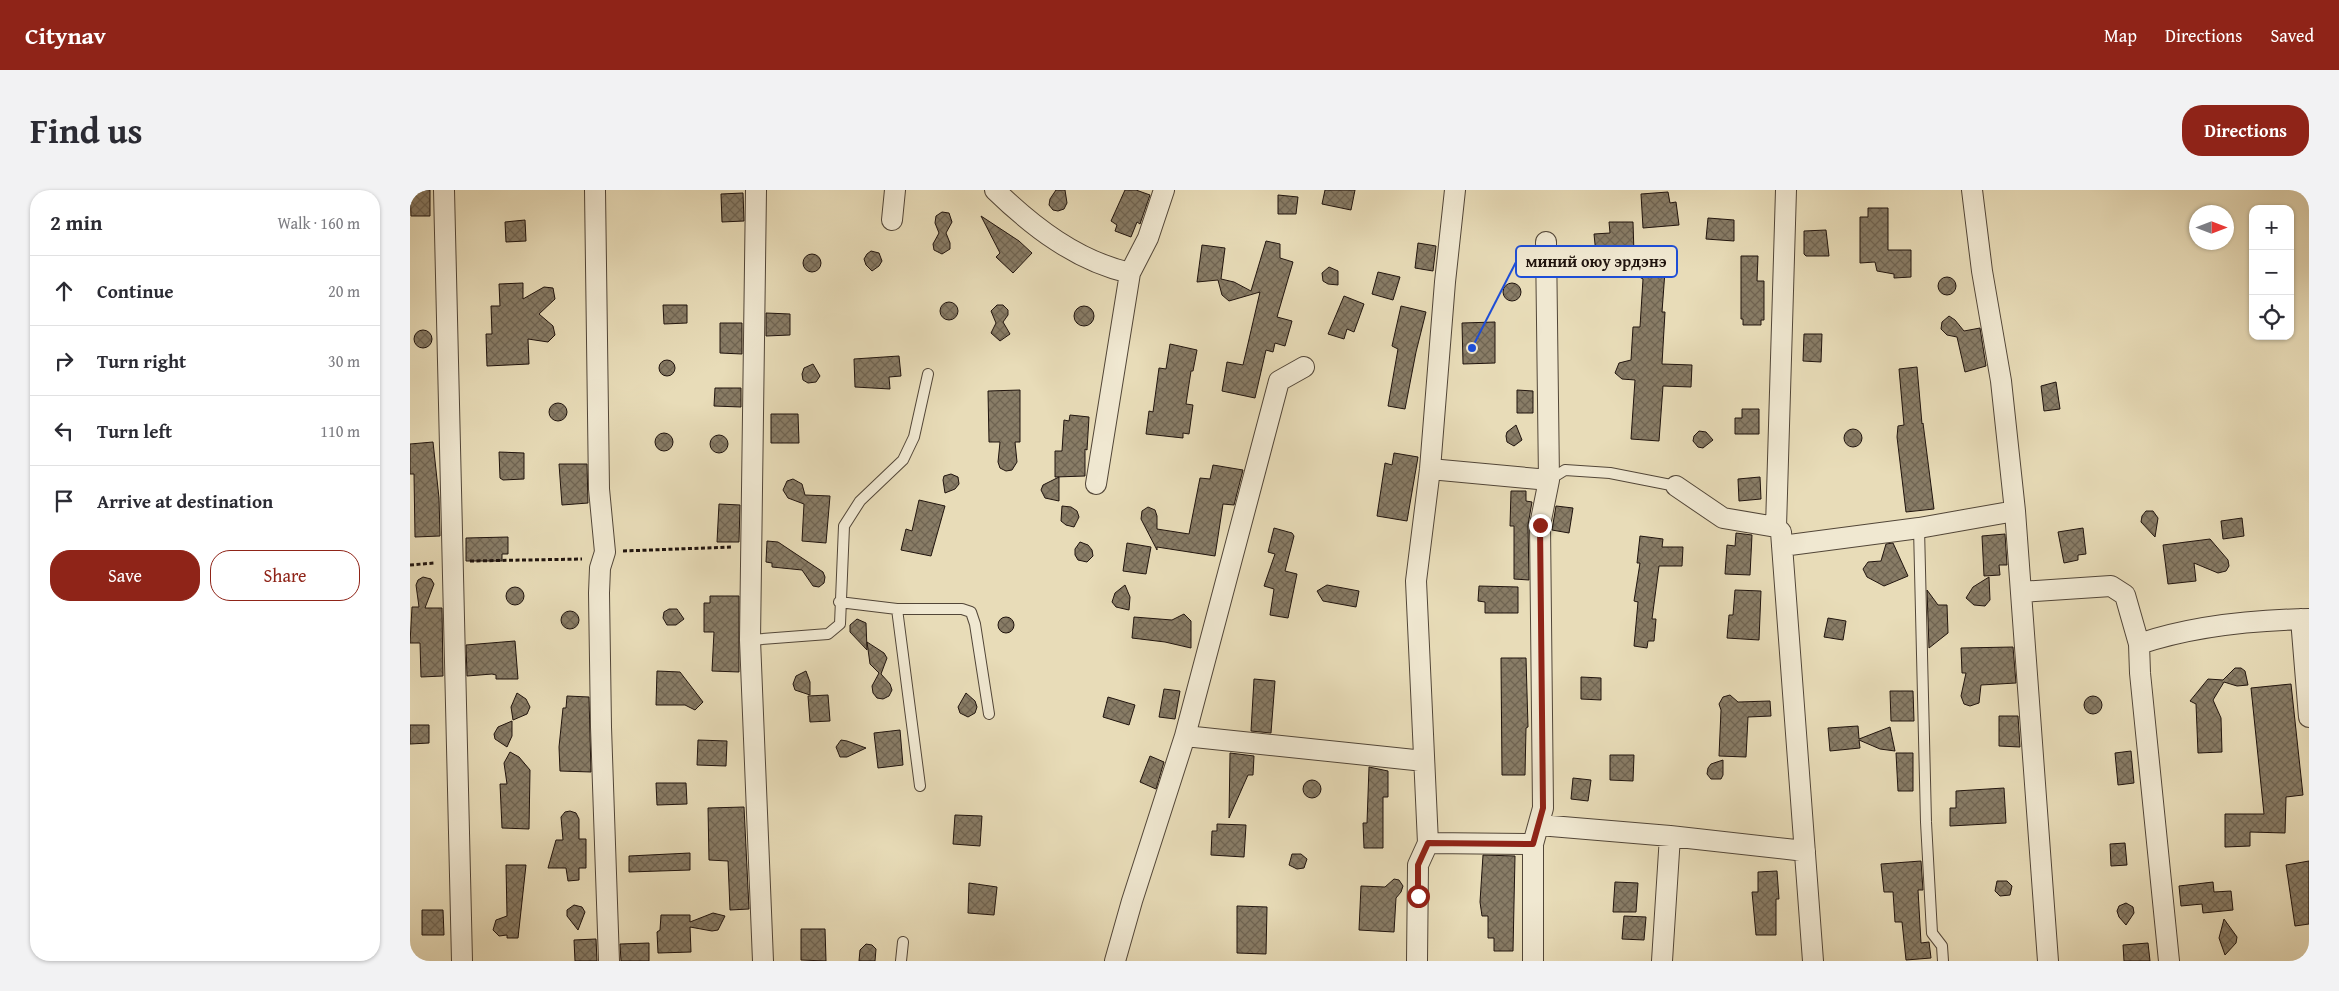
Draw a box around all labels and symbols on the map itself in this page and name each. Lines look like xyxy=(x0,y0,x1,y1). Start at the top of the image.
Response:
north arrow xyxy=(2189,205,2234,250)
callout: миний оюу эрдэнэ xyxy=(1516,246,1677,277)
text: миний оюу эрдэнэ xyxy=(1525,249,1667,273)
route end xyxy=(1529,514,1552,537)
route start xyxy=(1407,885,1430,908)

